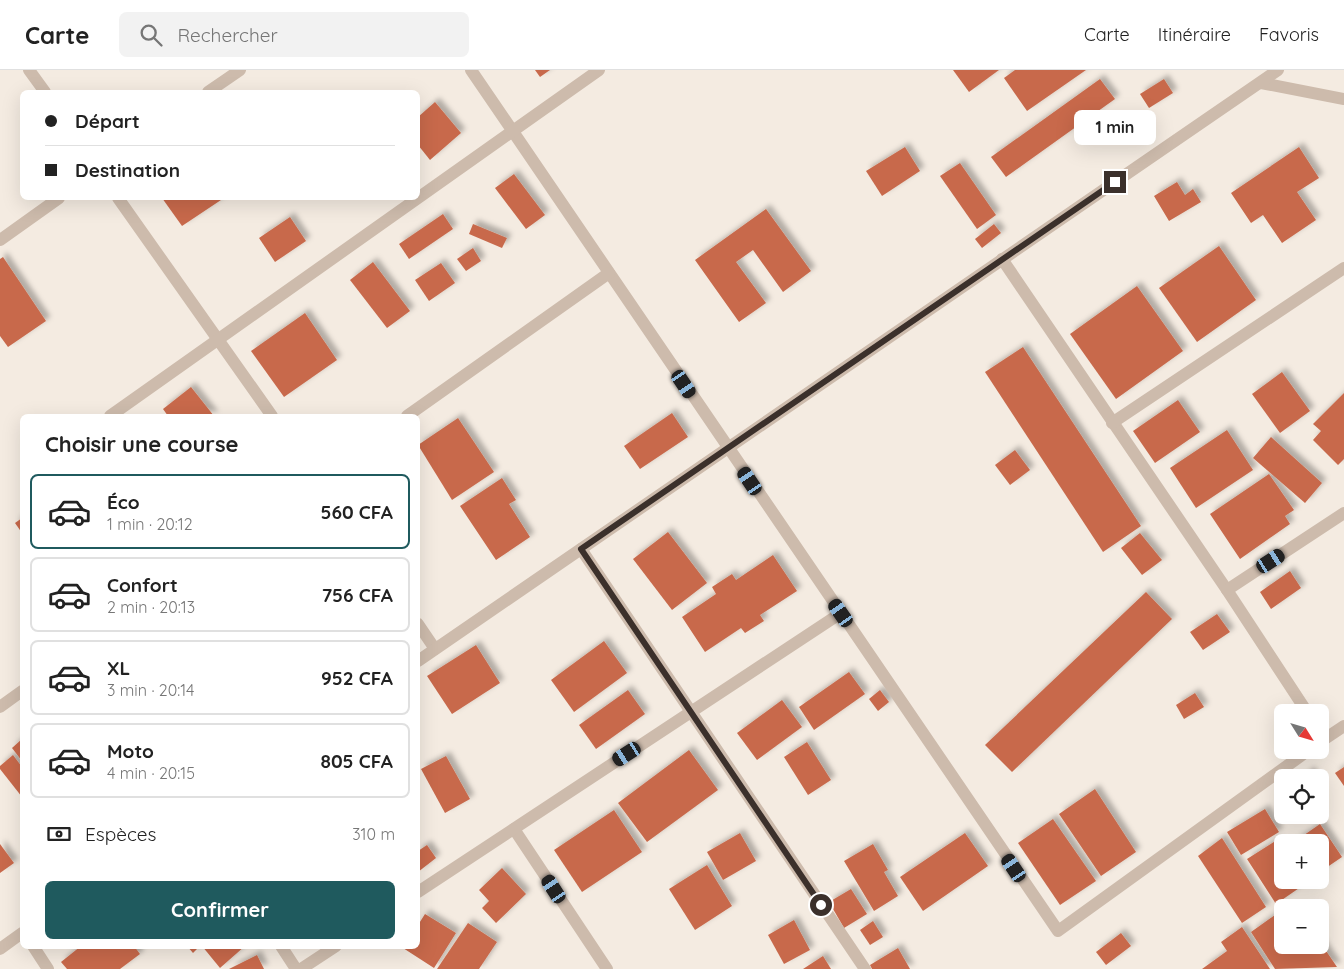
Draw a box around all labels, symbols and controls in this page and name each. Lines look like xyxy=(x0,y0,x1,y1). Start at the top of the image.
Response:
search box xyxy=(119,12,469,57)
text: Carte xyxy=(25,20,89,50)
icon: search xyxy=(137,21,165,49)
text: Rechercher xyxy=(177,23,278,47)
text: Carte xyxy=(1084,23,1130,46)
text: Itinéraire xyxy=(1158,23,1231,46)
text: Favoris xyxy=(1259,23,1319,46)
text: Départ xyxy=(75,109,140,133)
callout: 1 min xyxy=(1074,109,1156,144)
text: 1 min xyxy=(1096,117,1134,137)
text: Destination xyxy=(75,158,180,182)
route end xyxy=(1104,171,1126,193)
car xyxy=(669,367,698,401)
text: Choisir une course xyxy=(45,430,239,458)
car xyxy=(735,464,764,498)
icon: car xyxy=(47,489,92,534)
text: Éco xyxy=(107,490,140,514)
text: 560 CFA xyxy=(320,500,393,524)
text: 1 min · 20:12 xyxy=(107,514,193,534)
car xyxy=(1254,547,1287,575)
icon: car xyxy=(47,572,92,617)
text: Confort xyxy=(107,573,178,597)
text: 756 CFA xyxy=(322,583,393,607)
car xyxy=(826,596,855,630)
text: 2 min · 20:13 xyxy=(107,597,195,617)
icon: car xyxy=(47,655,92,700)
text: XL xyxy=(107,656,130,680)
text: 952 CFA xyxy=(321,666,393,690)
text: 3 min · 20:14 xyxy=(107,680,194,700)
north arrow xyxy=(1274,704,1329,759)
map controls xyxy=(1274,704,1329,954)
icon: car xyxy=(47,738,92,783)
text: Moto xyxy=(107,739,154,763)
car xyxy=(610,740,643,768)
text: 805 CFA xyxy=(321,749,393,773)
text: 4 min · 20:15 xyxy=(107,763,195,783)
button: locate xyxy=(1274,769,1329,824)
icon: cash xyxy=(45,820,73,848)
text: Espèces xyxy=(85,822,156,846)
text: 310 m xyxy=(352,824,395,844)
button: + xyxy=(1274,834,1329,889)
car xyxy=(999,851,1028,885)
car xyxy=(539,872,568,906)
button: Confirmer xyxy=(45,881,395,939)
route start xyxy=(810,894,832,916)
button: − xyxy=(1274,899,1329,954)

